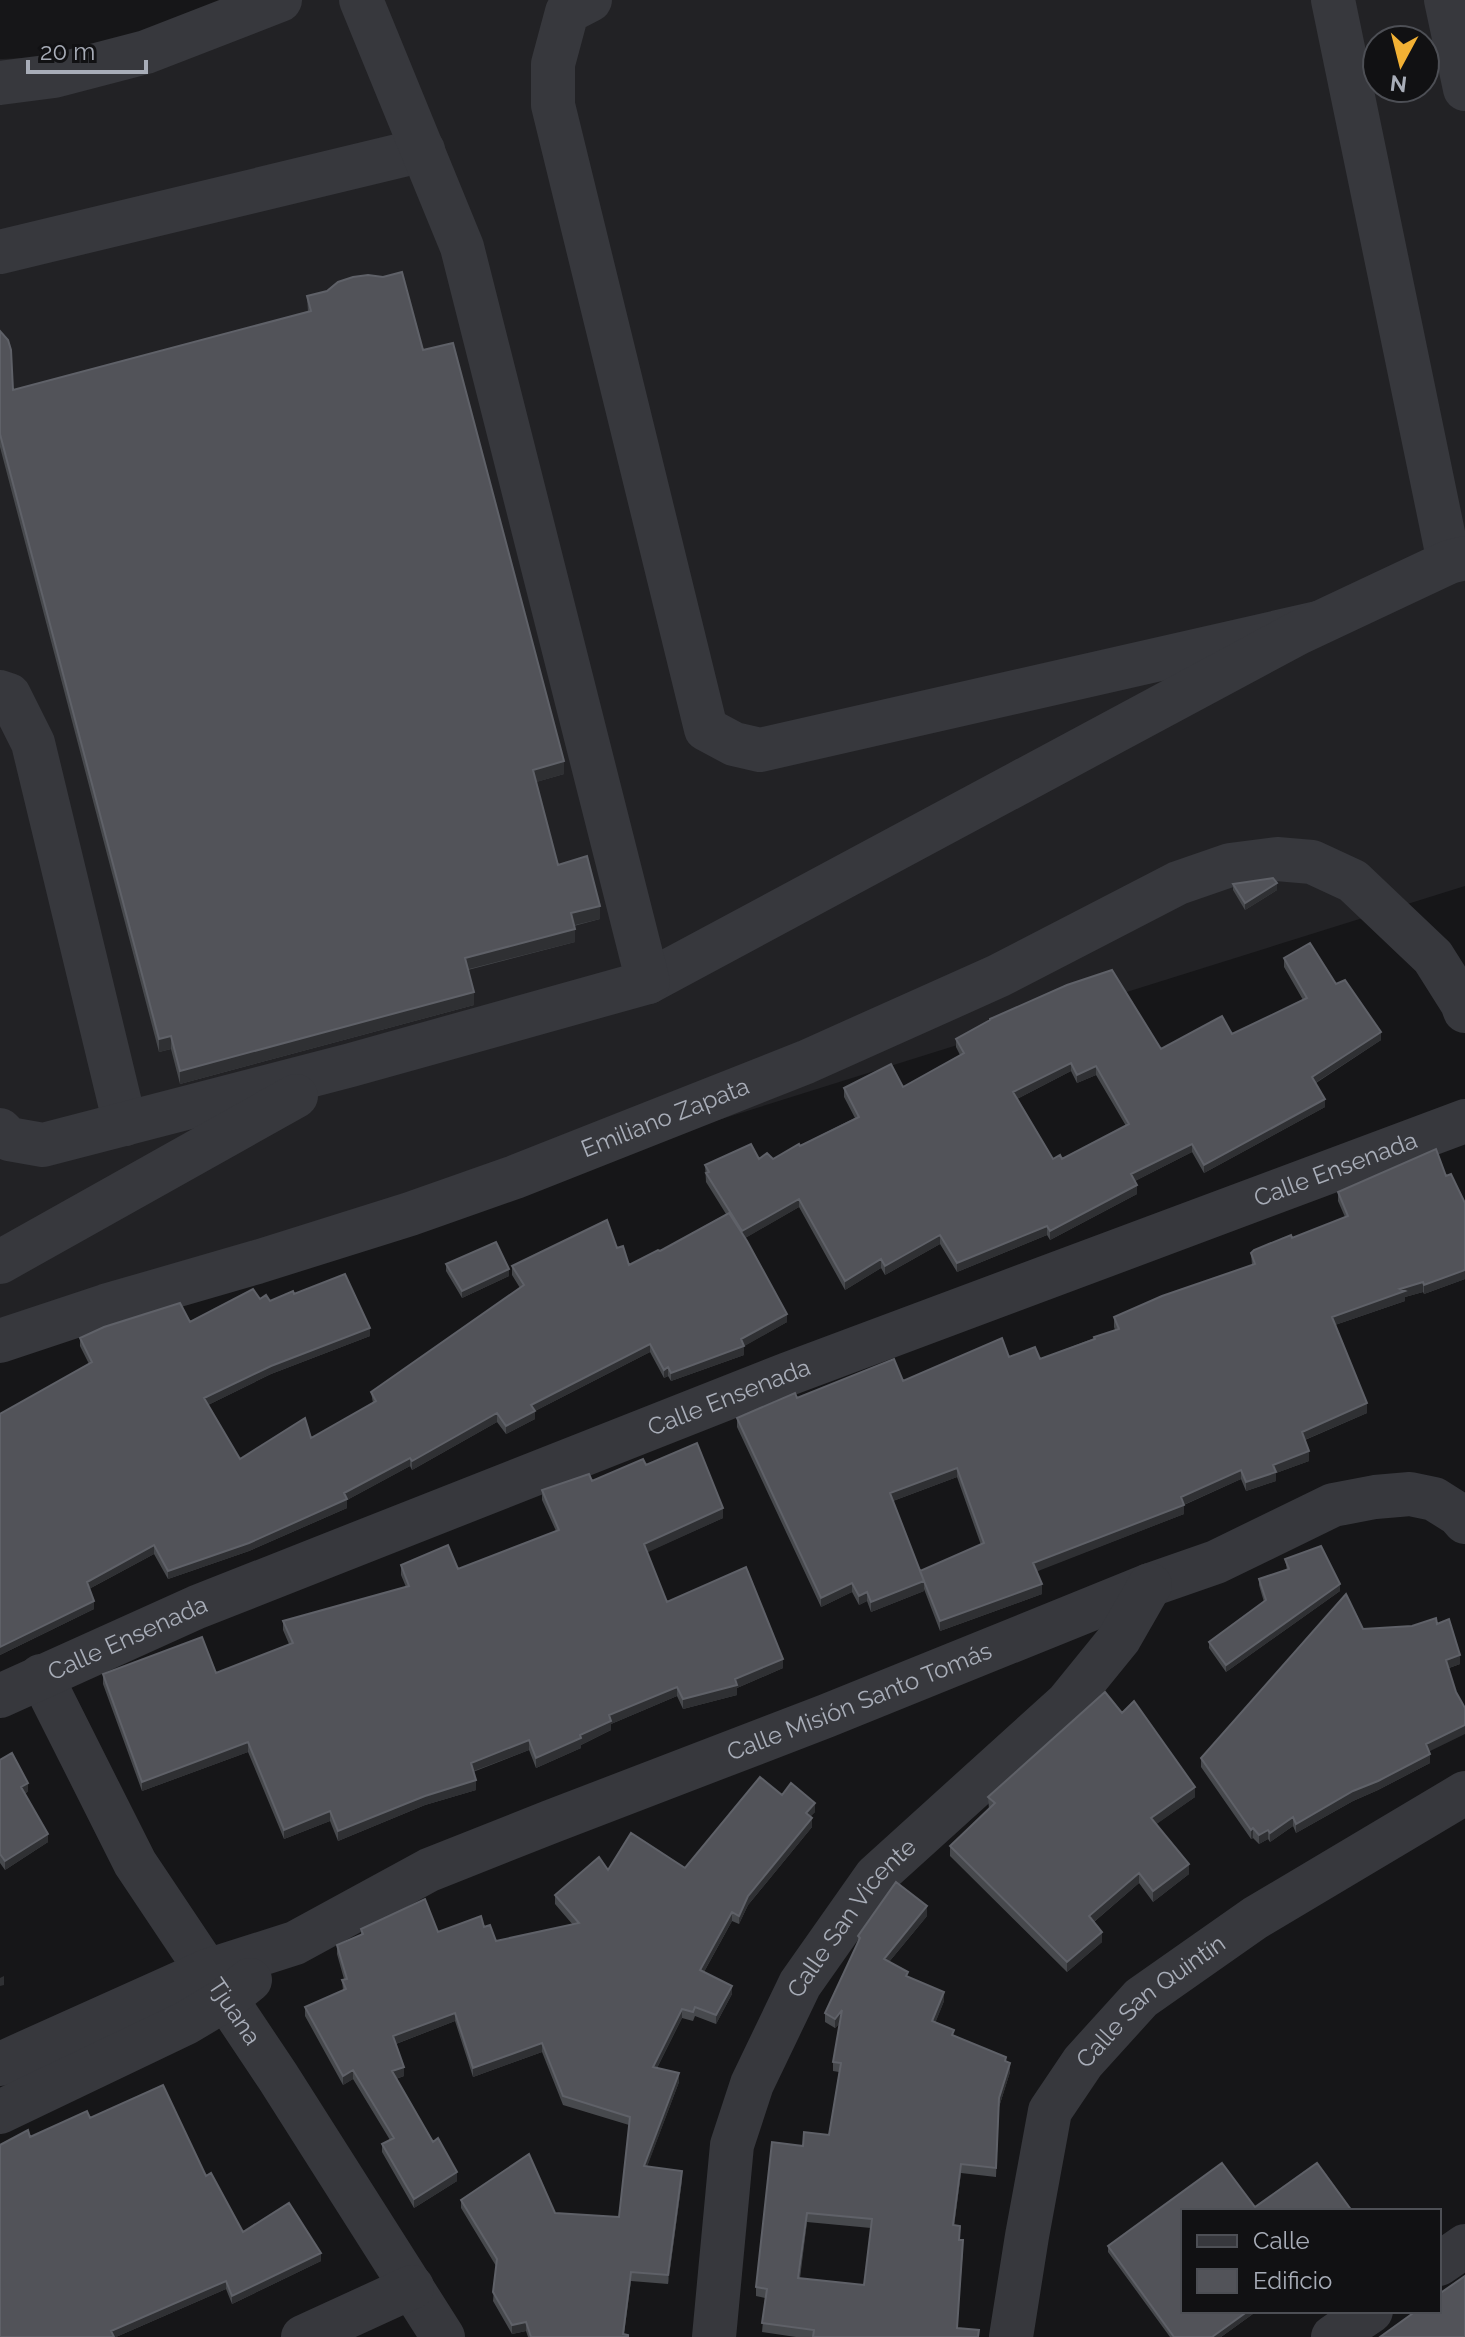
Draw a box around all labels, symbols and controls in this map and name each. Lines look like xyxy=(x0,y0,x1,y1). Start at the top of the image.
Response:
scale bar xyxy=(28,24,146,74)
north arrow xyxy=(1361,24,1441,104)
text: 20 m xyxy=(40,37,95,66)
text: N xyxy=(1389,70,1408,98)
street label: Emiliano Zapata xyxy=(577,1071,753,1163)
street label: Calle Ensenada xyxy=(1250,1125,1421,1213)
street label: Calle Ensenada xyxy=(643,1352,814,1442)
street label: Calle Ensenada xyxy=(43,1589,211,1687)
street label: Calle Misión Santo Tomás xyxy=(723,1636,996,1767)
street label: Calle San Vicente xyxy=(781,1832,922,2002)
street label: Calle San Quintín xyxy=(1070,1928,1231,2074)
street label: Tjuana xyxy=(202,1972,267,2050)
legend xyxy=(1181,2209,1441,2313)
text: Calle xyxy=(1253,2226,1310,2255)
text: Edificio xyxy=(1253,2266,1332,2295)

